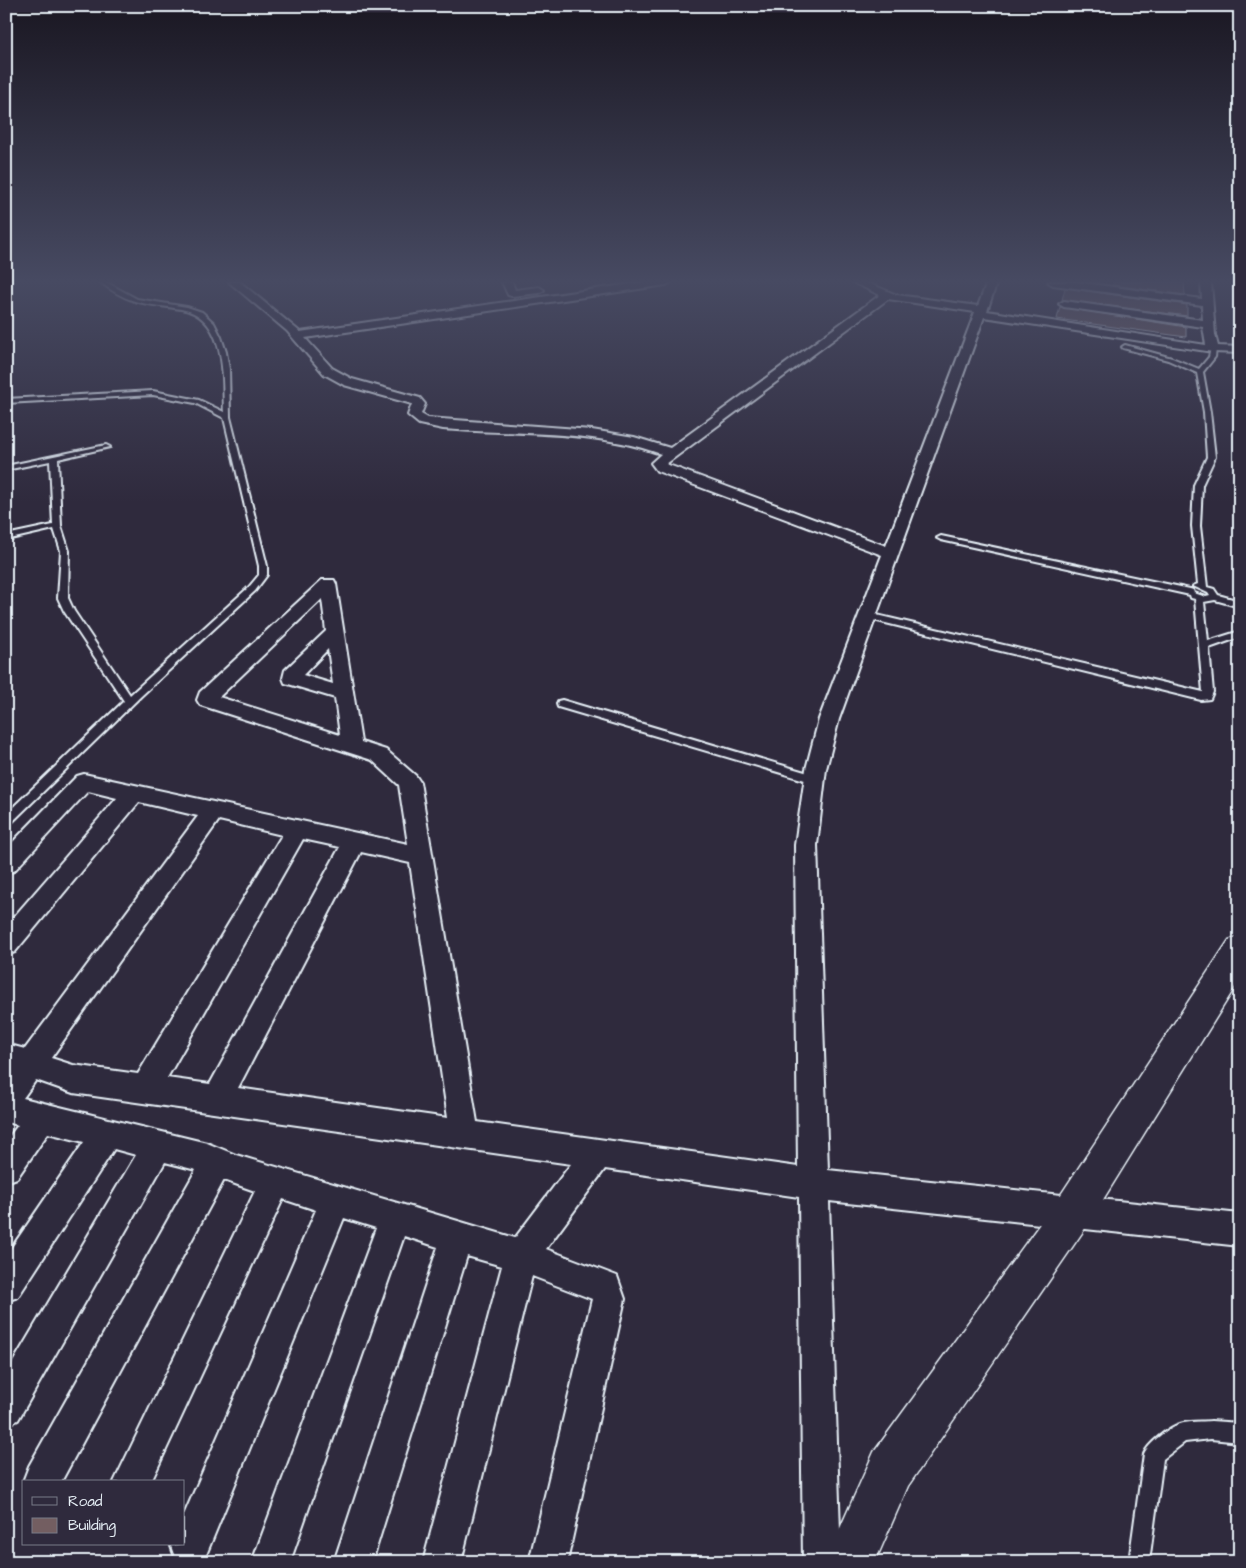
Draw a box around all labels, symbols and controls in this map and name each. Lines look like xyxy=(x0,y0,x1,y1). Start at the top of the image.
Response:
legend xyxy=(22,1480,185,1546)
text: Road xyxy=(68,1491,103,1512)
text: Building xyxy=(68,1515,116,1537)

